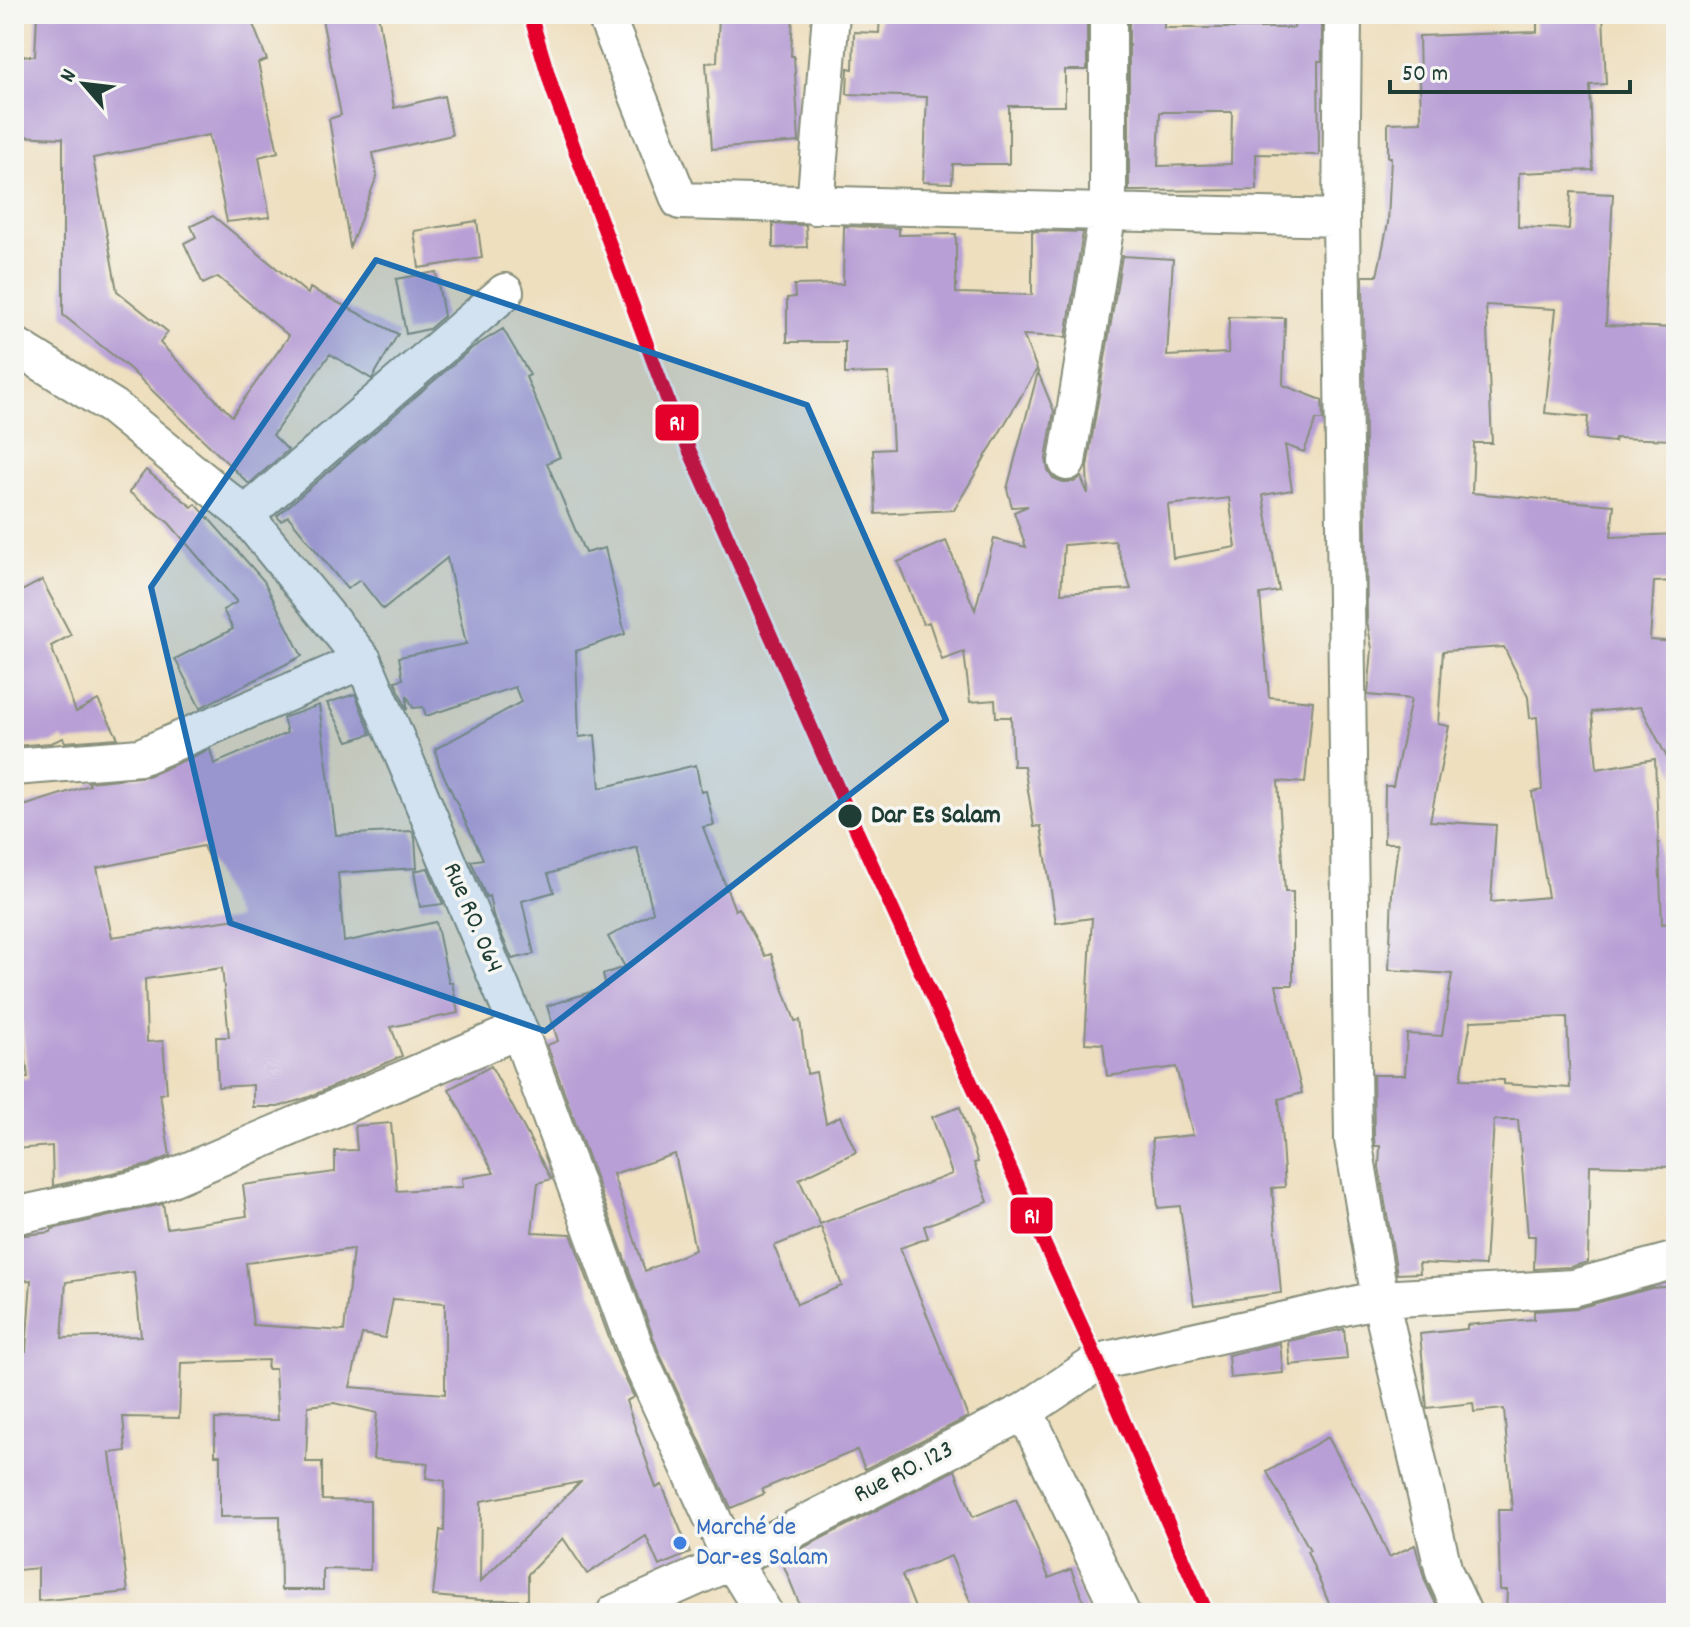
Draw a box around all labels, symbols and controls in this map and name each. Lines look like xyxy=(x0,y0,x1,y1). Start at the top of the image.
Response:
north arrow xyxy=(44,44,124,124)
scale bar xyxy=(1390,44,1630,94)
text: 50 m xyxy=(1402,58,1448,92)
text: N xyxy=(53,64,86,88)
line badge: R1 xyxy=(654,403,700,442)
text: R1 xyxy=(669,410,685,441)
place label: Dar Es Salam xyxy=(871,798,1001,835)
marker: Dar Es Salam xyxy=(836,802,864,830)
street label: Rue RO. 064 xyxy=(432,857,512,979)
line badge: R1 xyxy=(1009,1196,1054,1235)
text: R1 xyxy=(1024,1203,1040,1234)
street label: Rue RO. 123 xyxy=(848,1432,960,1514)
place label: Marché de Dar-es Salam xyxy=(696,1510,828,1577)
marker: Marché de Dar-es Salam xyxy=(671,1534,689,1552)

